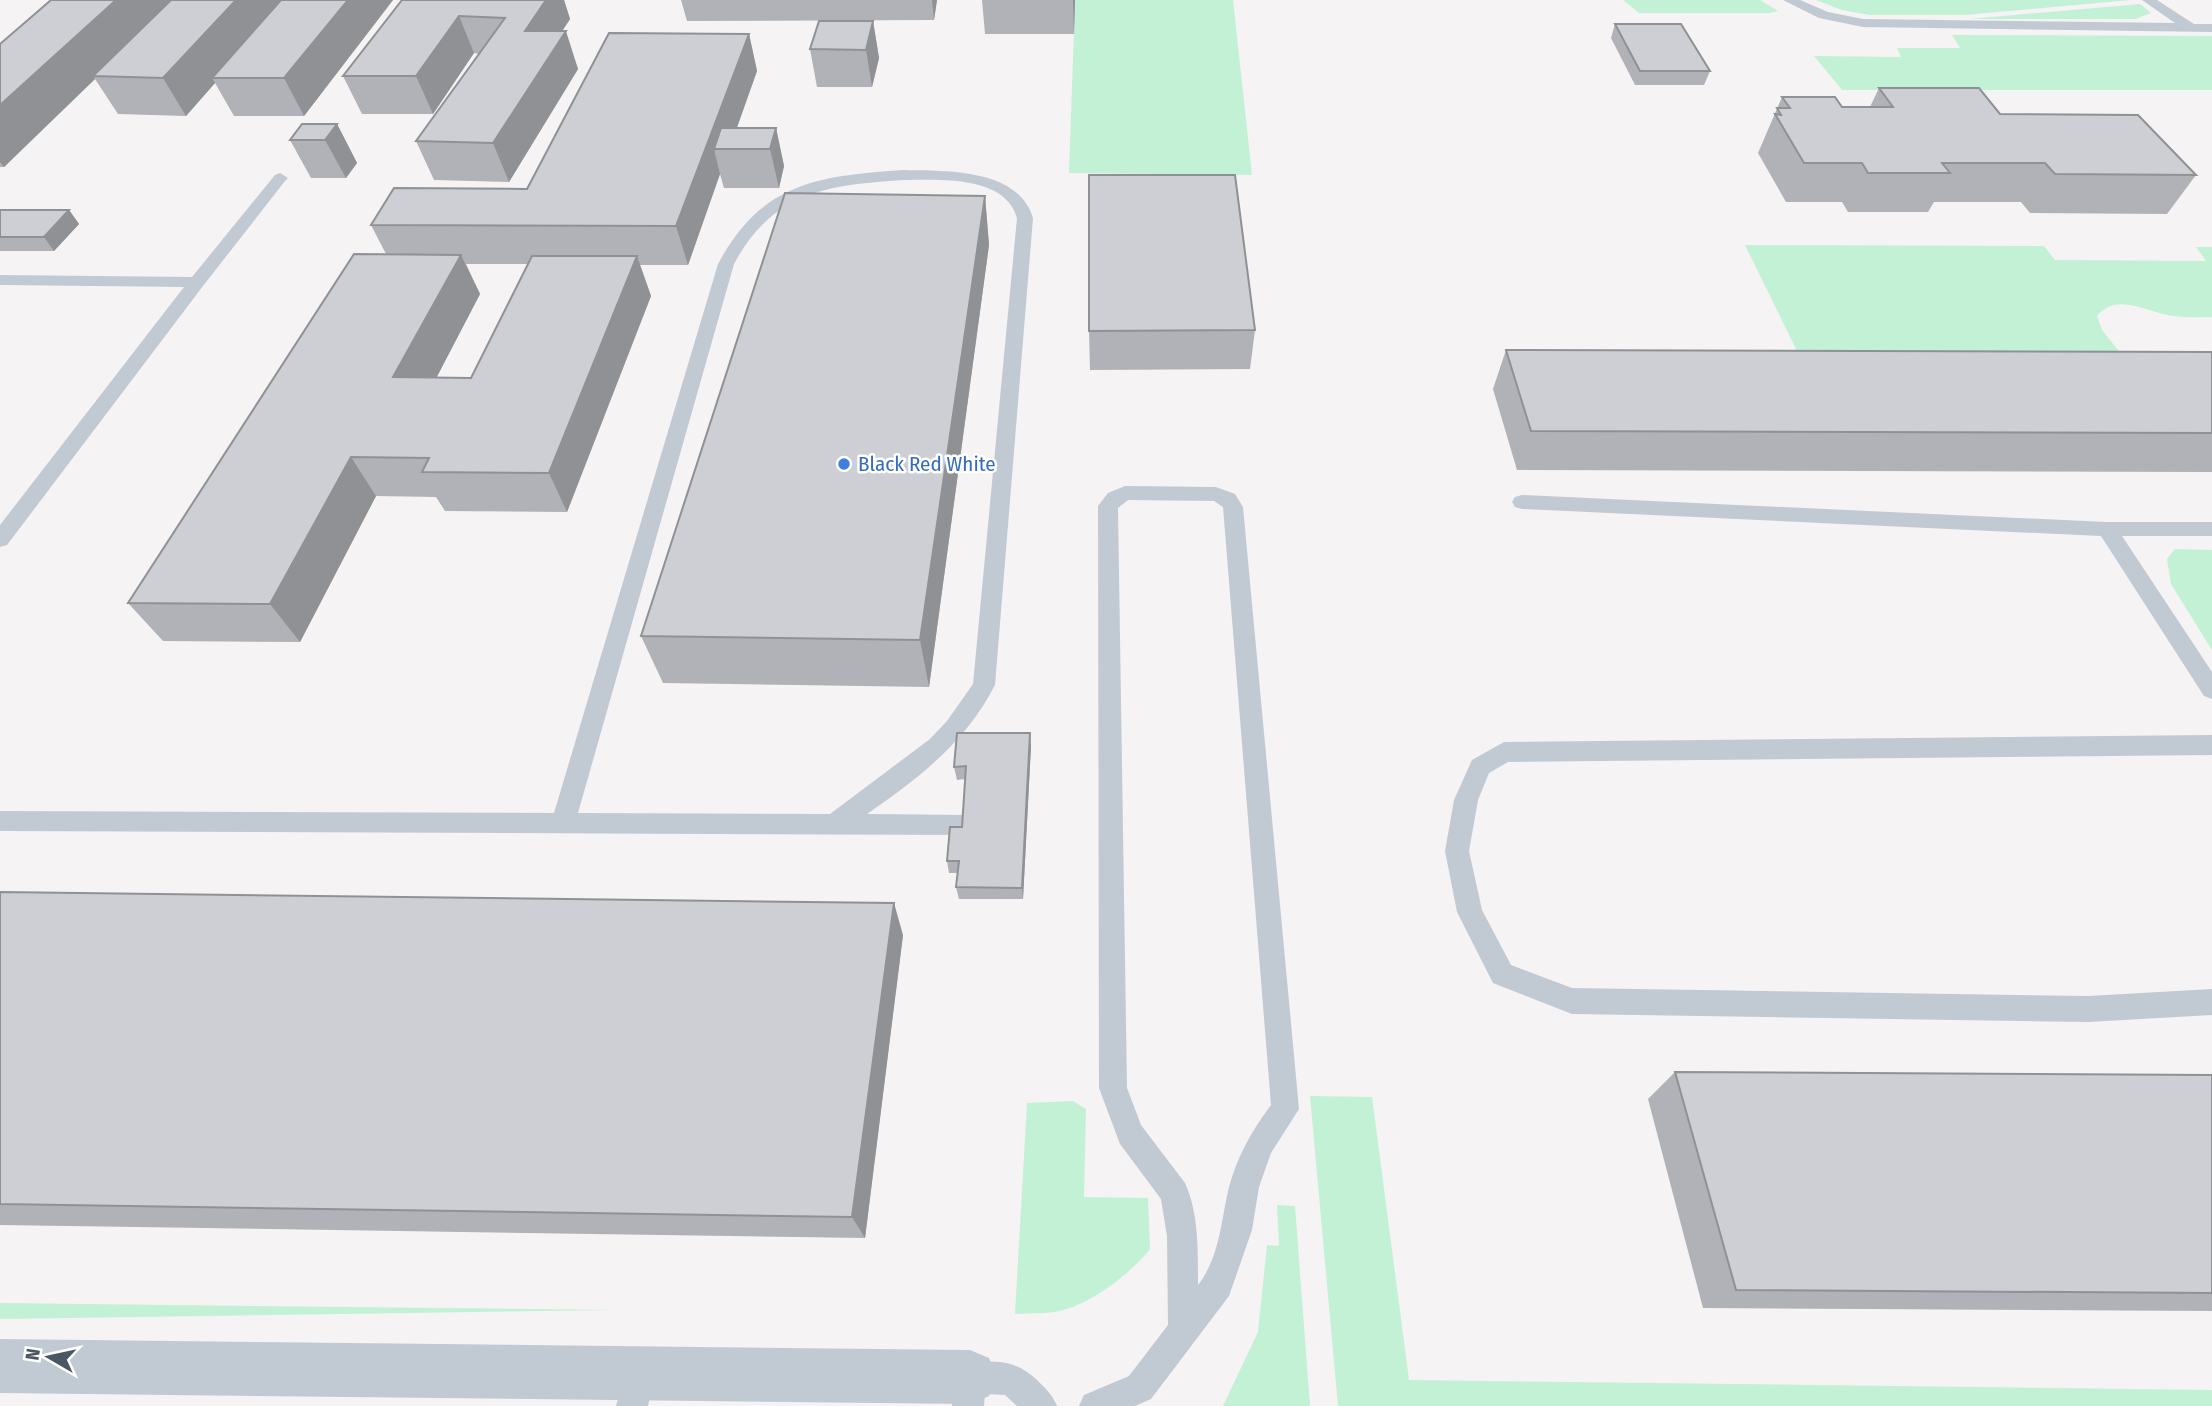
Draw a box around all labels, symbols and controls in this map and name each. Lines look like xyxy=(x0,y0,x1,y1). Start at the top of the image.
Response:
place label: Black Red White xyxy=(858,451,996,477)
marker: Black Red White xyxy=(836,456,852,472)
north arrow xyxy=(14,1322,84,1392)
text: N xyxy=(20,1347,45,1362)

